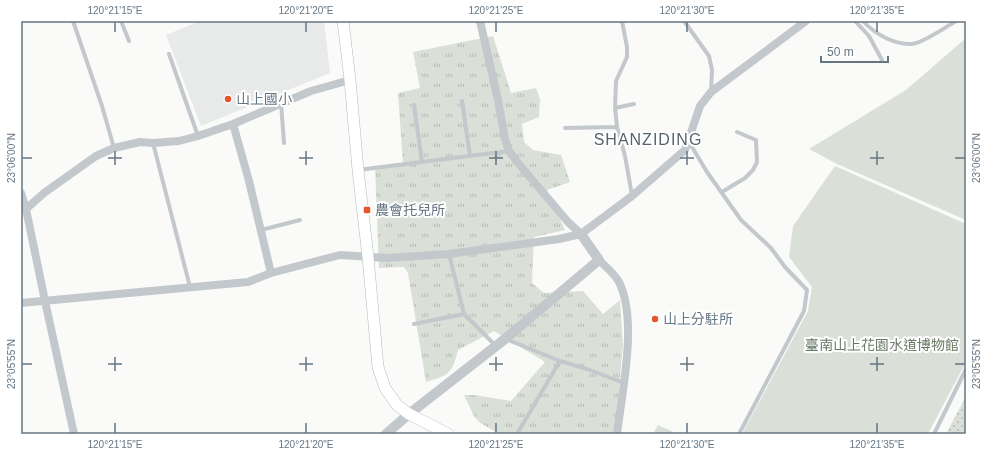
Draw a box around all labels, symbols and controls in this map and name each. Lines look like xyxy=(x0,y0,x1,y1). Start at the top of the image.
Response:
text: 120°21'15"E xyxy=(87,5,143,16)
text: 120°21'20"E xyxy=(278,5,334,16)
text: 120°21'25"E xyxy=(468,5,524,16)
text: 120°21'30"E xyxy=(659,5,715,16)
text: 120°21'35"E xyxy=(849,5,905,16)
scale bar xyxy=(821,38,888,64)
text: 50 m xyxy=(827,45,854,59)
place label: 山上國小 xyxy=(236,91,292,107)
marker: 山上國小 xyxy=(223,94,233,104)
district label: SHANZIDING xyxy=(594,131,702,148)
text: 23°06'00"N xyxy=(6,133,17,183)
text: 23°06'00"N xyxy=(971,133,982,183)
place label: 農會托兒所 xyxy=(375,202,445,218)
marker: 農會托兒所 xyxy=(362,205,372,215)
place label: 山上分駐所 xyxy=(663,311,733,327)
marker: 山上分駐所 xyxy=(650,314,660,324)
park label: 臺南山上花園水道博物館 xyxy=(805,337,959,353)
text: 23°05'55"N xyxy=(6,339,17,389)
text: 23°05'55"N xyxy=(971,339,982,389)
text: 120°21'15"E xyxy=(87,439,143,450)
text: 120°21'20"E xyxy=(278,439,334,450)
text: 120°21'25"E xyxy=(468,439,524,450)
text: 120°21'30"E xyxy=(659,439,715,450)
text: 120°21'35"E xyxy=(849,439,905,450)

